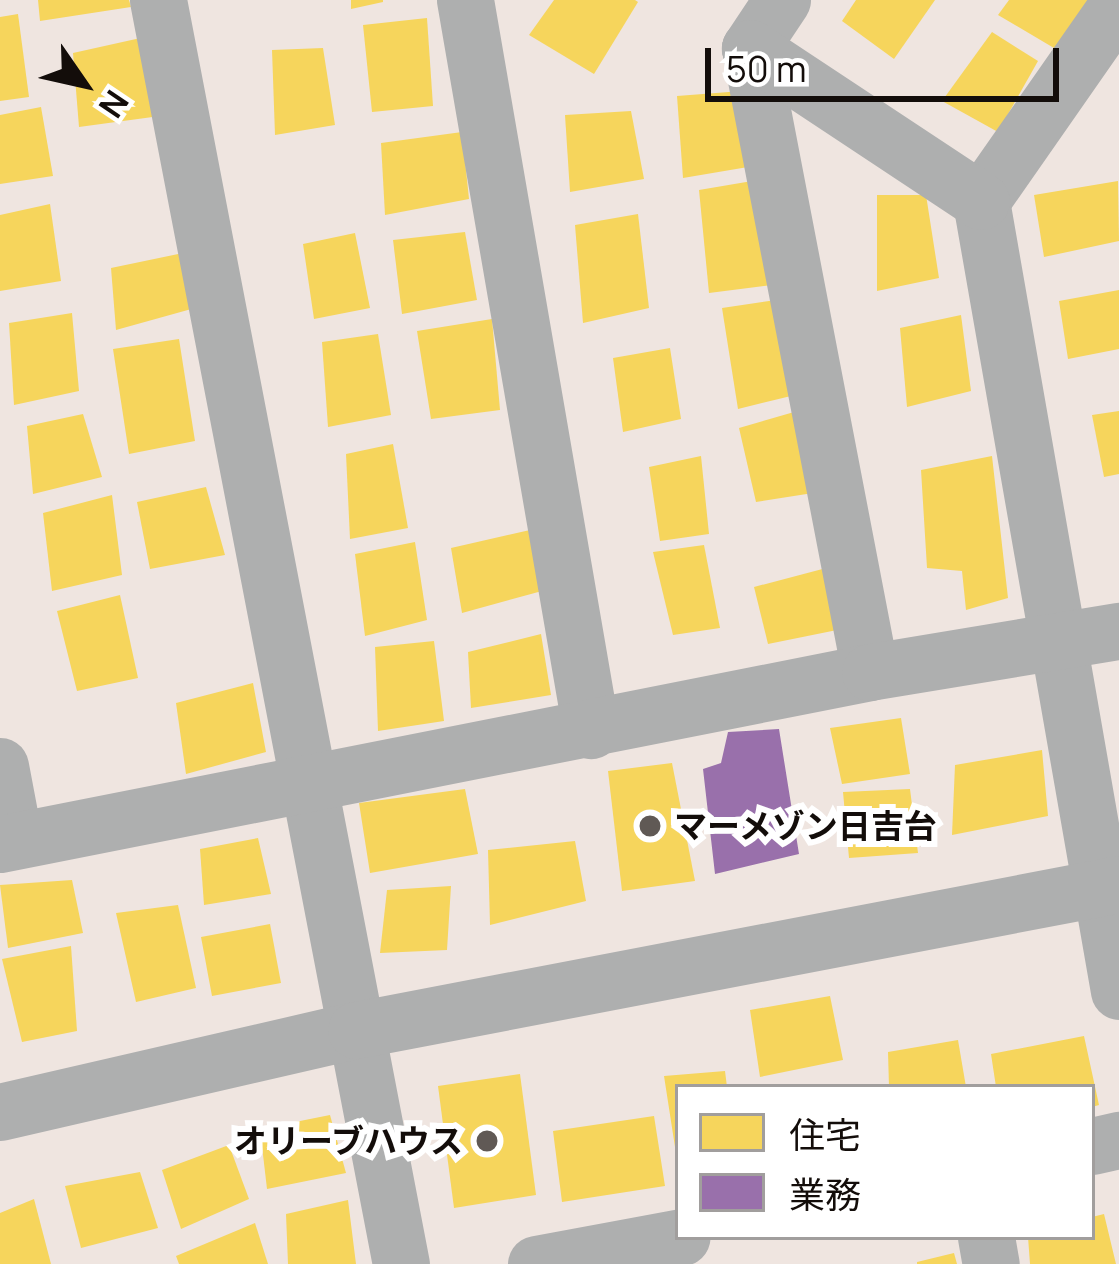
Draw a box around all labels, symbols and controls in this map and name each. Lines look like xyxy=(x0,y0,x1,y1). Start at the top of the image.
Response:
north arrow xyxy=(24,24,144,144)
scale bar xyxy=(711,24,1065,98)
text: 50 m xyxy=(726,44,806,93)
text: N xyxy=(89,82,140,127)
place label: マーメゾン日吉台 xyxy=(674,806,938,846)
marker: マーメゾン日吉台 xyxy=(637,813,663,839)
legend xyxy=(675,1084,1095,1240)
text: 住宅 xyxy=(789,1110,861,1159)
place label: オリーブハウス xyxy=(232,1121,463,1161)
marker: オリーブハウス xyxy=(474,1128,500,1154)
text: 業務 xyxy=(789,1170,861,1219)

